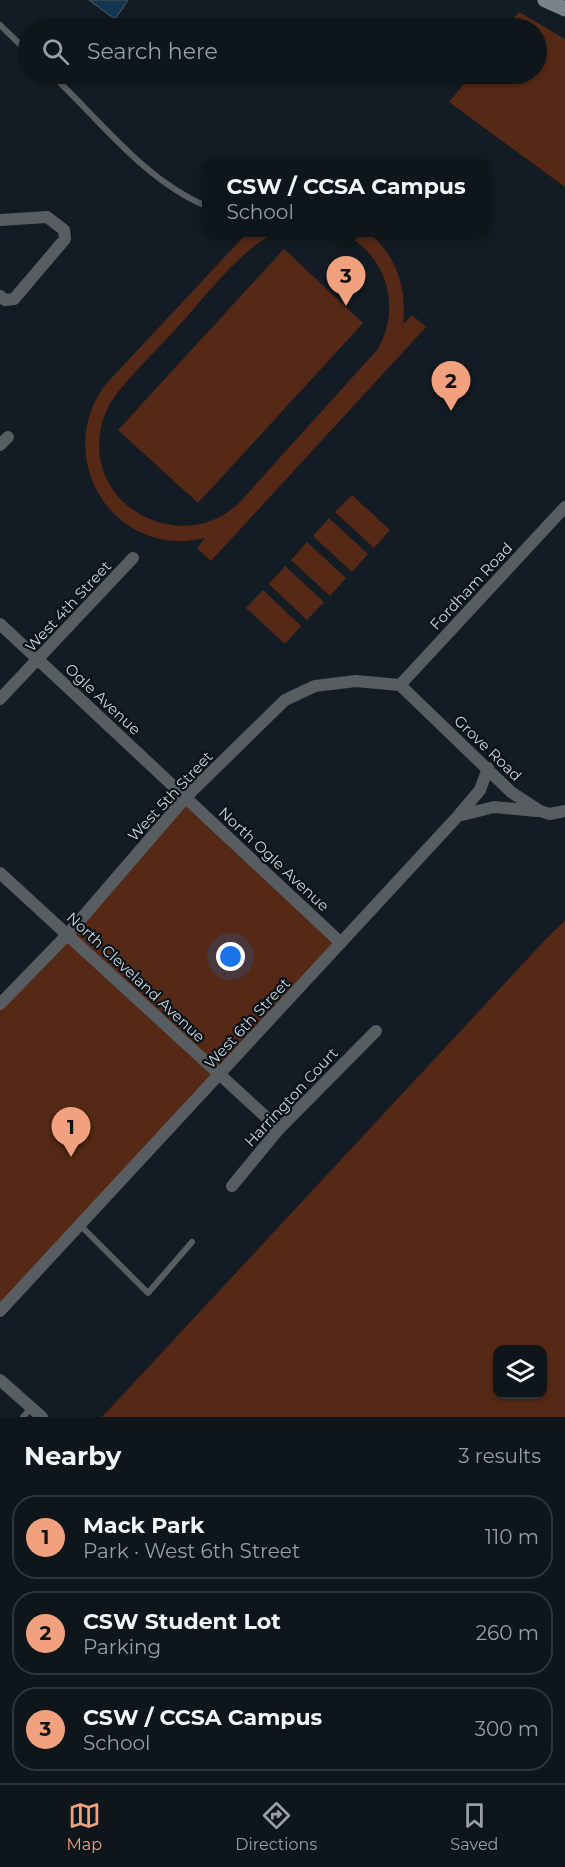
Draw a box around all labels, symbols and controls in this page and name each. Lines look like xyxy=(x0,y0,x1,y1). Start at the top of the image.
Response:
search box xyxy=(18,18,547,84)
icon: search xyxy=(39,35,72,68)
text: Search here xyxy=(87,38,218,65)
popup xyxy=(202,159,490,237)
text: CSW / CCSA Campus xyxy=(226,173,466,200)
text: School xyxy=(226,200,294,224)
pin: 3 xyxy=(326,256,366,306)
pin: 2 xyxy=(432,362,470,411)
street label: Fordham Road xyxy=(426,538,516,634)
street label: West 4th Street xyxy=(21,556,115,656)
street label: Ogle Avenue xyxy=(61,659,145,739)
street label: Grove Road xyxy=(450,711,526,785)
street label: West 5th Street xyxy=(123,747,217,845)
street label: North Ogle Avenue xyxy=(215,803,333,915)
street label: North Cleveland Avenue xyxy=(63,908,209,1046)
your location xyxy=(216,942,245,971)
street label: West 6th Street xyxy=(200,974,294,1072)
street label: Harrington Court xyxy=(240,1043,342,1151)
pin: 1 xyxy=(52,1108,90,1157)
map controls xyxy=(493,1345,547,1399)
button: layers xyxy=(493,1345,547,1399)
text: Nearby xyxy=(24,1440,121,1472)
text: 3 results xyxy=(458,1444,541,1468)
text: Mack Park xyxy=(83,1512,204,1539)
text: 1 xyxy=(42,1525,49,1549)
text: 110 m xyxy=(485,1525,539,1549)
text: Park · West 6th Street xyxy=(83,1539,300,1563)
text: CSW Student Lot xyxy=(83,1608,281,1635)
text: 2 xyxy=(40,1621,51,1645)
text: 260 m xyxy=(476,1621,539,1645)
text: Parking xyxy=(83,1635,161,1659)
text: CSW / CCSA Campus xyxy=(83,1704,322,1731)
text: 3 xyxy=(40,1717,51,1741)
text: 300 m xyxy=(475,1717,539,1741)
text: School xyxy=(83,1731,150,1755)
tab: Map xyxy=(67,1799,102,1854)
tab: Directions xyxy=(235,1799,317,1854)
tab: Saved xyxy=(450,1799,498,1854)

